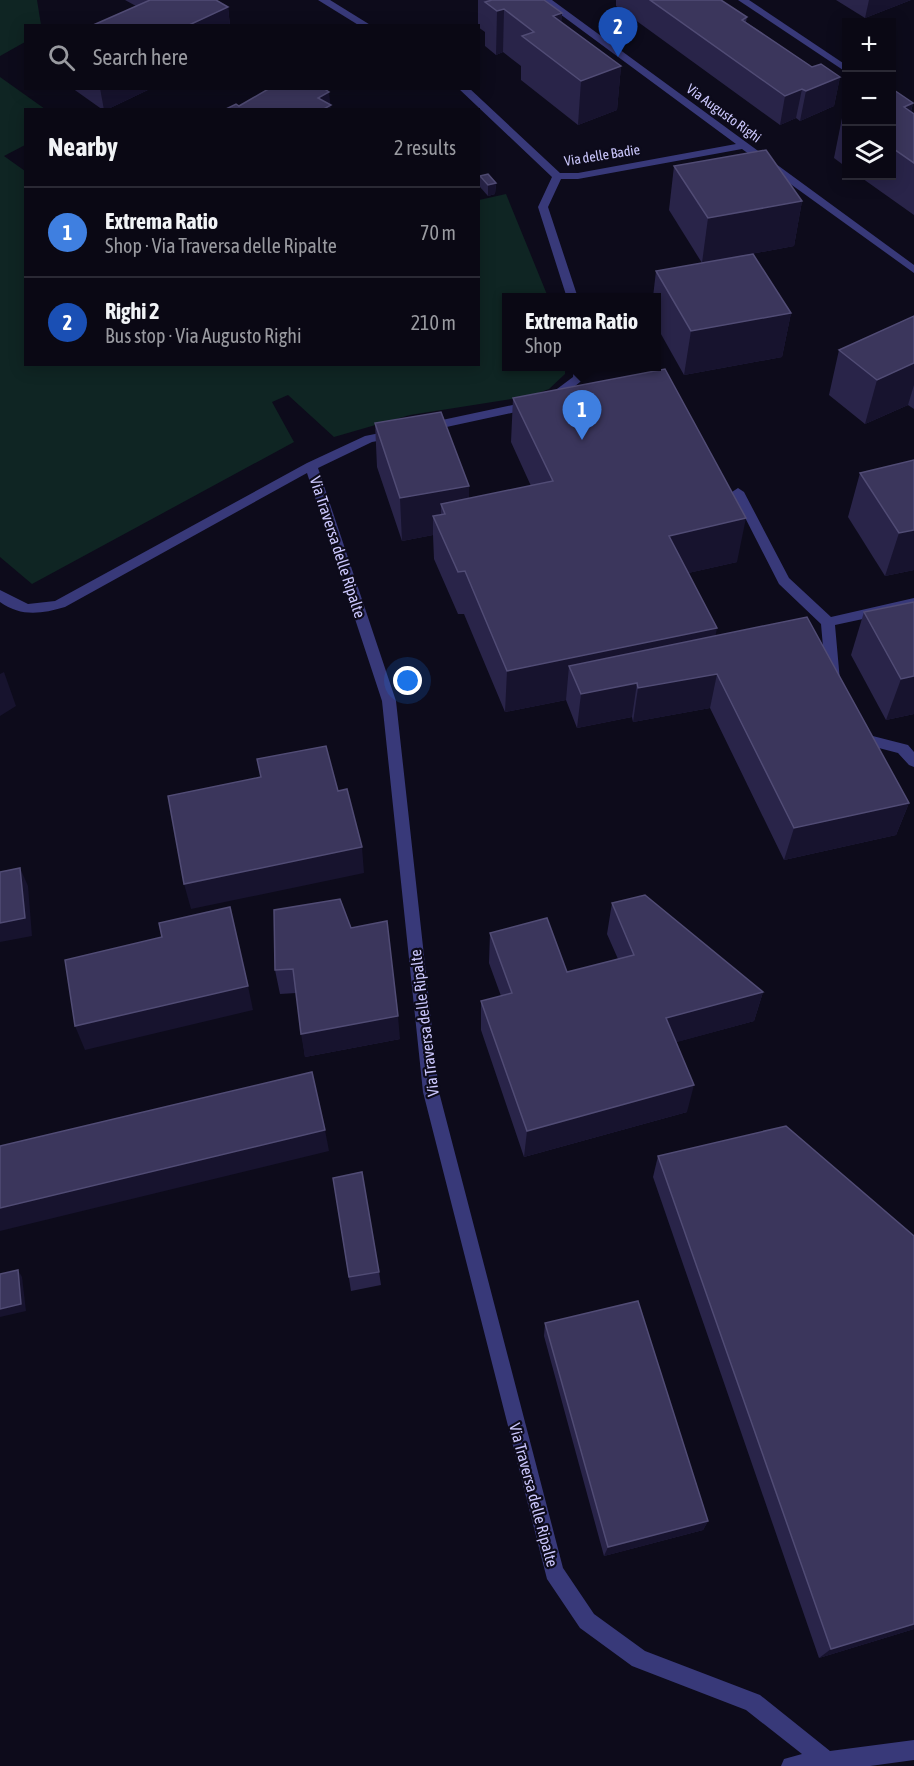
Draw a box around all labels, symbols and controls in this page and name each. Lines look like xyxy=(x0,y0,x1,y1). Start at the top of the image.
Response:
pin: 2 xyxy=(598,8,638,57)
map controls xyxy=(842,18,896,180)
button: + xyxy=(842,18,896,72)
search box xyxy=(24,24,480,90)
icon: search xyxy=(45,41,78,74)
text: Search here xyxy=(93,44,188,70)
button: − xyxy=(842,72,896,126)
street label: Via Augusto Righi xyxy=(683,81,765,145)
button: layers xyxy=(842,126,896,180)
text: Nearby xyxy=(48,132,118,162)
text: 2 results xyxy=(394,136,456,159)
street label: Via delle Badie xyxy=(563,141,641,169)
text: Extrema Ratio xyxy=(105,208,218,234)
text: 1 xyxy=(63,221,72,244)
text: 70 m xyxy=(420,221,456,244)
text: Shop · Via Traversa delle Ripalte xyxy=(105,234,337,257)
popup xyxy=(502,293,661,371)
text: Righi 2 xyxy=(105,298,160,324)
text: Extrema Ratio xyxy=(525,308,638,334)
text: 2 xyxy=(63,311,72,334)
text: 210 m xyxy=(411,311,456,334)
text: Bus stop · Via Augusto Righi xyxy=(105,324,302,347)
text: Shop xyxy=(525,334,562,357)
pin: 1 xyxy=(562,390,602,440)
street label: Via Traversa delle Ripalte xyxy=(306,474,369,620)
your location xyxy=(393,666,422,695)
street label: Via Traversa delle Ripalte xyxy=(406,948,443,1098)
street label: Via Traversa delle Ripalte xyxy=(505,1421,562,1569)

